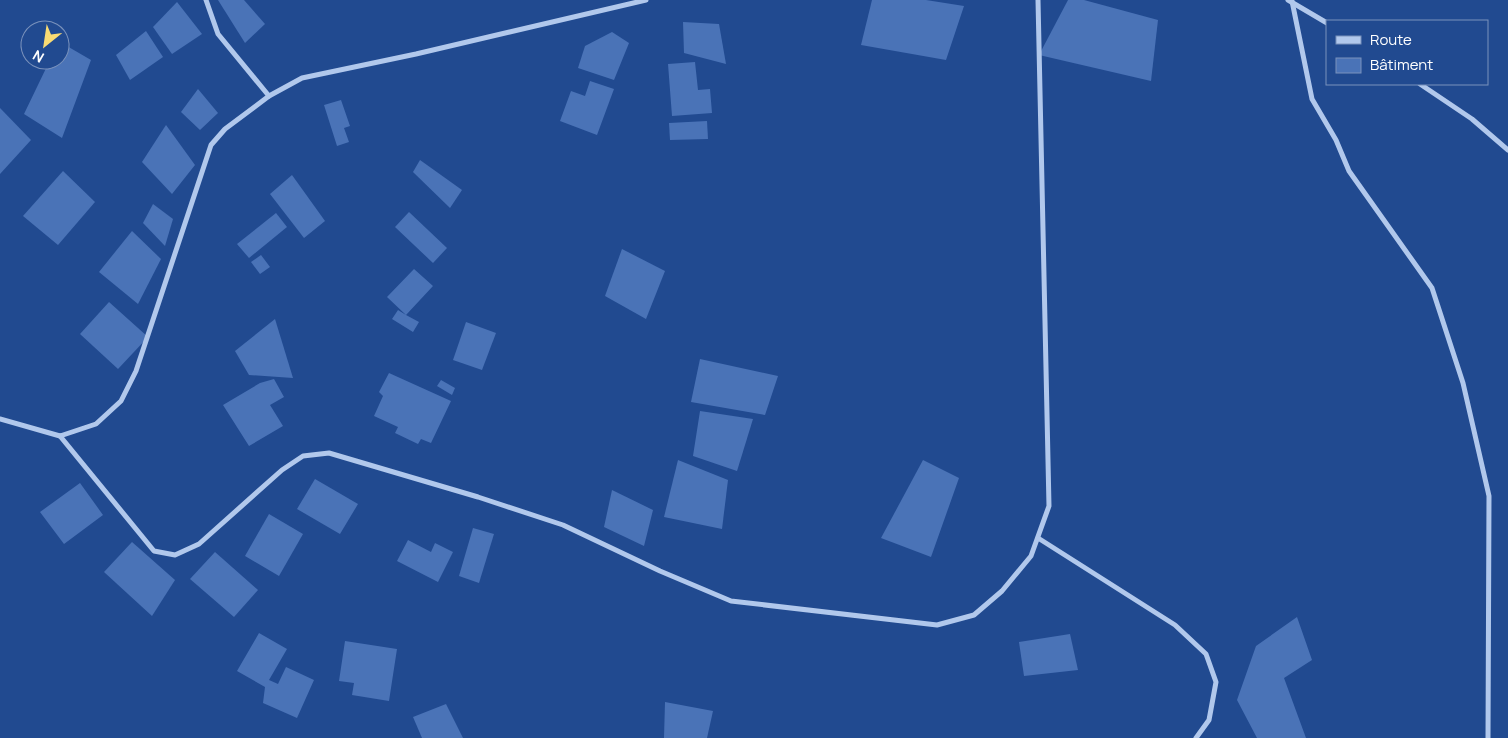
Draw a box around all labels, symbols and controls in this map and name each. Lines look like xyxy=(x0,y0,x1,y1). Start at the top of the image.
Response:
north arrow xyxy=(20,20,70,70)
legend xyxy=(1326,20,1488,85)
text: Route xyxy=(1370,29,1412,50)
text: N xyxy=(29,46,47,67)
text: Bâtiment xyxy=(1370,54,1433,75)

